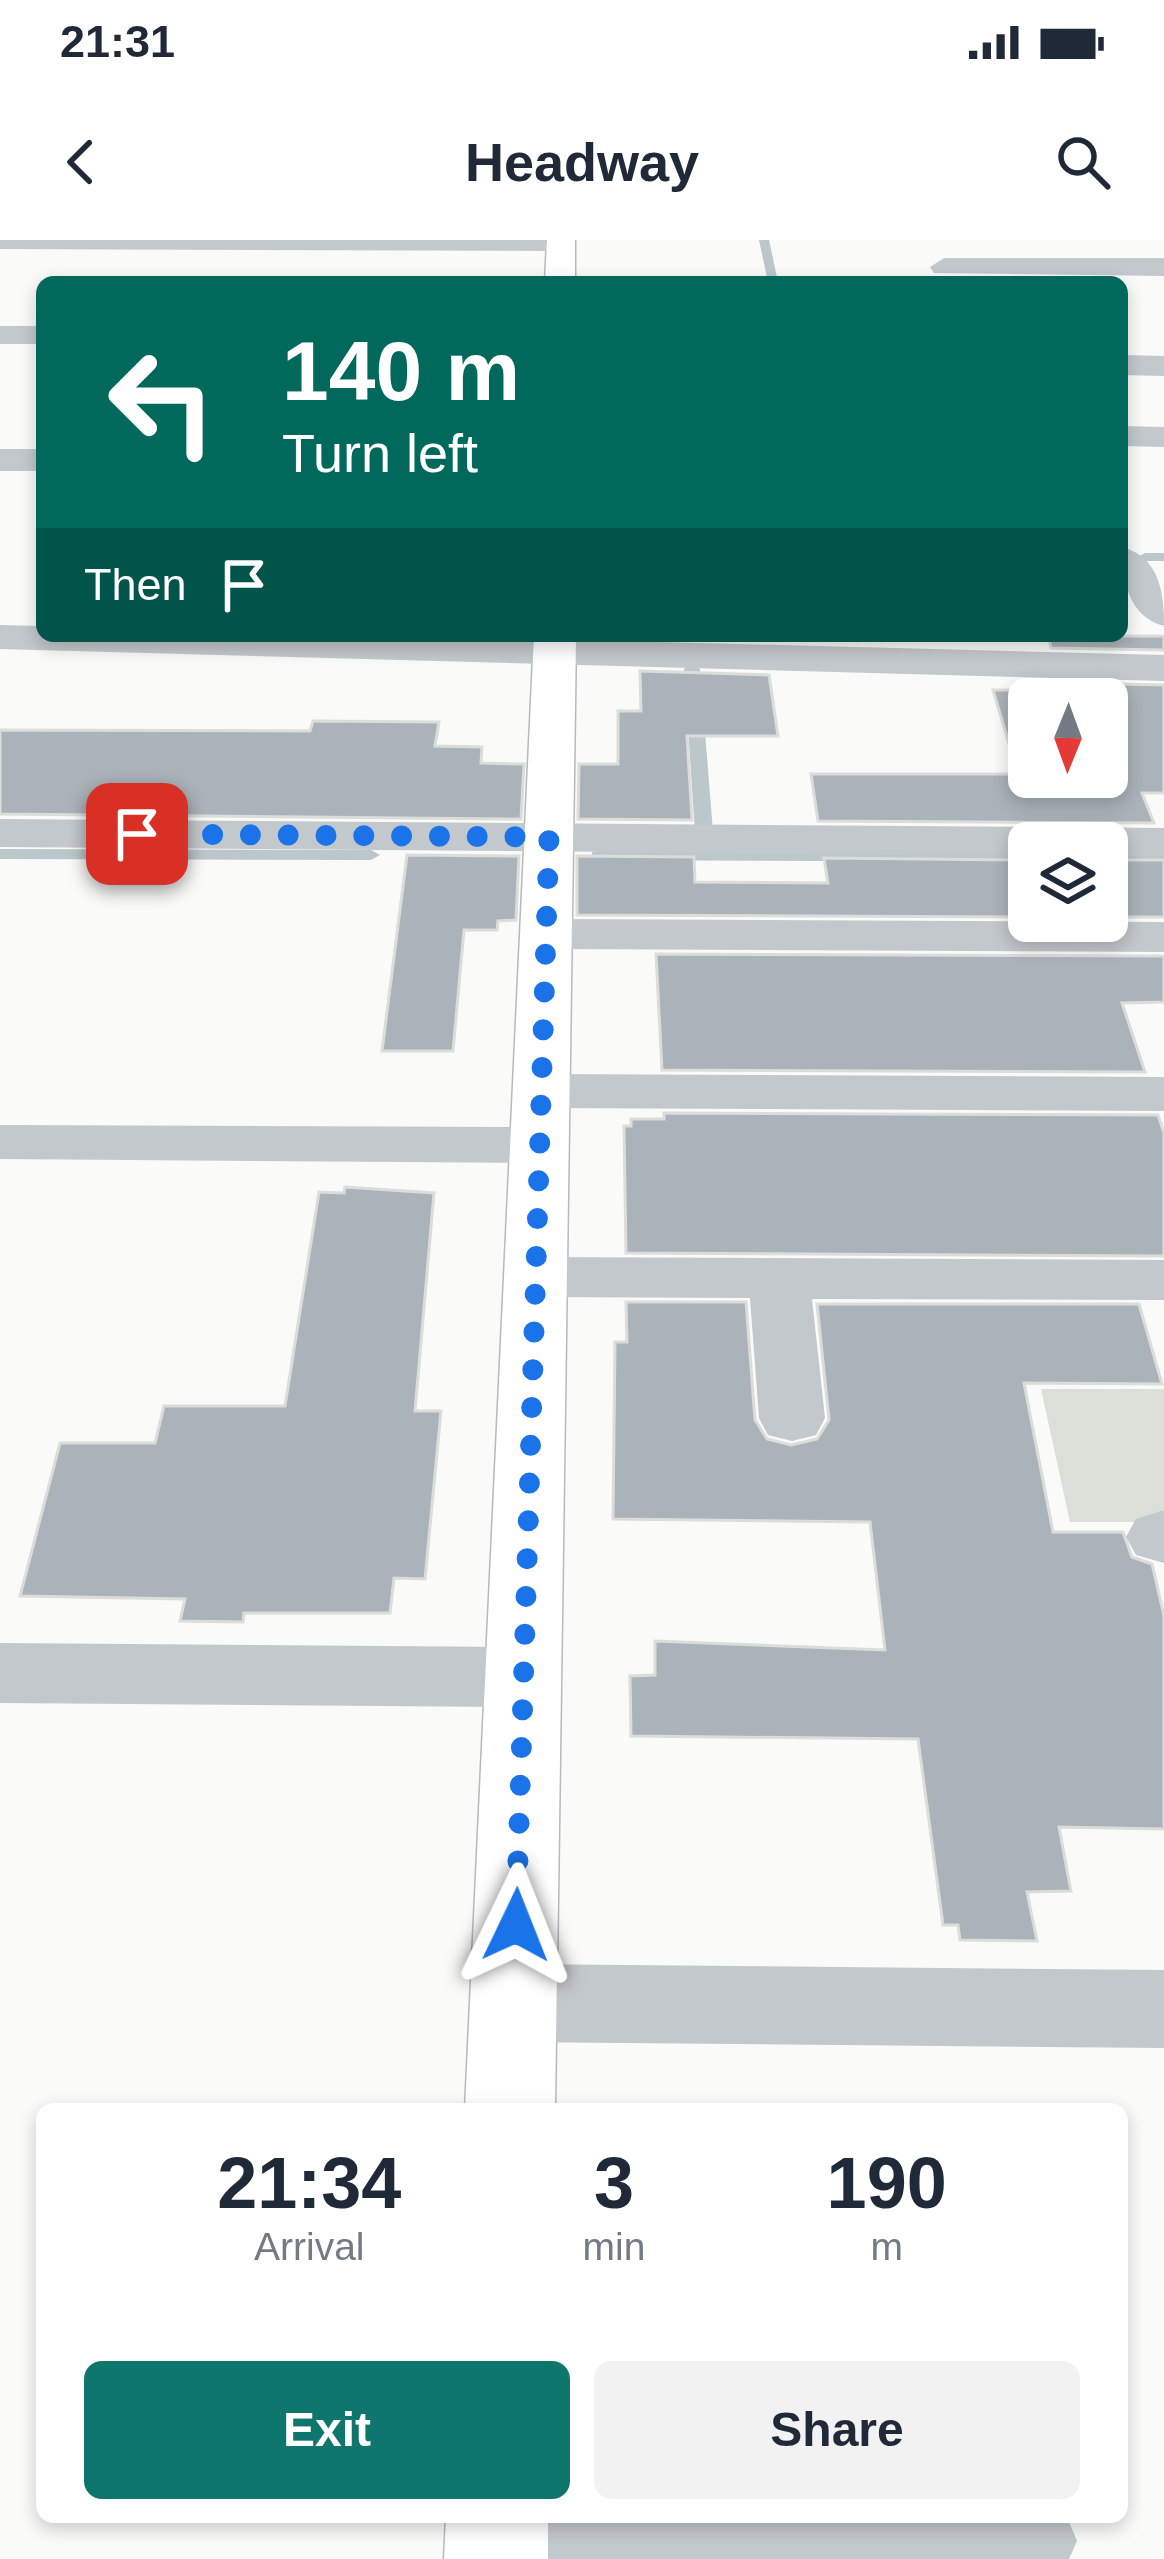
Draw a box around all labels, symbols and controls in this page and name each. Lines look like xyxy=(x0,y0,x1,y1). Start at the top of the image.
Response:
text: 21:31 xyxy=(60,16,175,67)
icon: back xyxy=(48,129,114,195)
icon: search xyxy=(1050,129,1116,195)
text: Headway xyxy=(465,132,699,192)
icon: left xyxy=(84,324,240,480)
text: 140 m xyxy=(282,324,520,418)
text: Turn left xyxy=(282,423,478,483)
icon: arrive xyxy=(211,552,277,618)
text: Then xyxy=(84,559,187,610)
north arrow xyxy=(1008,678,1128,798)
map controls xyxy=(1008,678,1128,942)
pin xyxy=(86,783,188,885)
icon: arrive xyxy=(104,801,170,867)
button: layers xyxy=(1008,822,1128,942)
position arrow xyxy=(453,1862,579,1988)
text: 21:34 xyxy=(217,2143,401,2223)
text: 3 xyxy=(594,2143,634,2223)
text: 190 xyxy=(827,2143,947,2223)
text: Arrival xyxy=(254,2225,365,2268)
text: min xyxy=(583,2225,645,2268)
text: m xyxy=(870,2225,903,2268)
button: Exit xyxy=(84,2361,570,2499)
button: Share xyxy=(594,2361,1080,2499)

